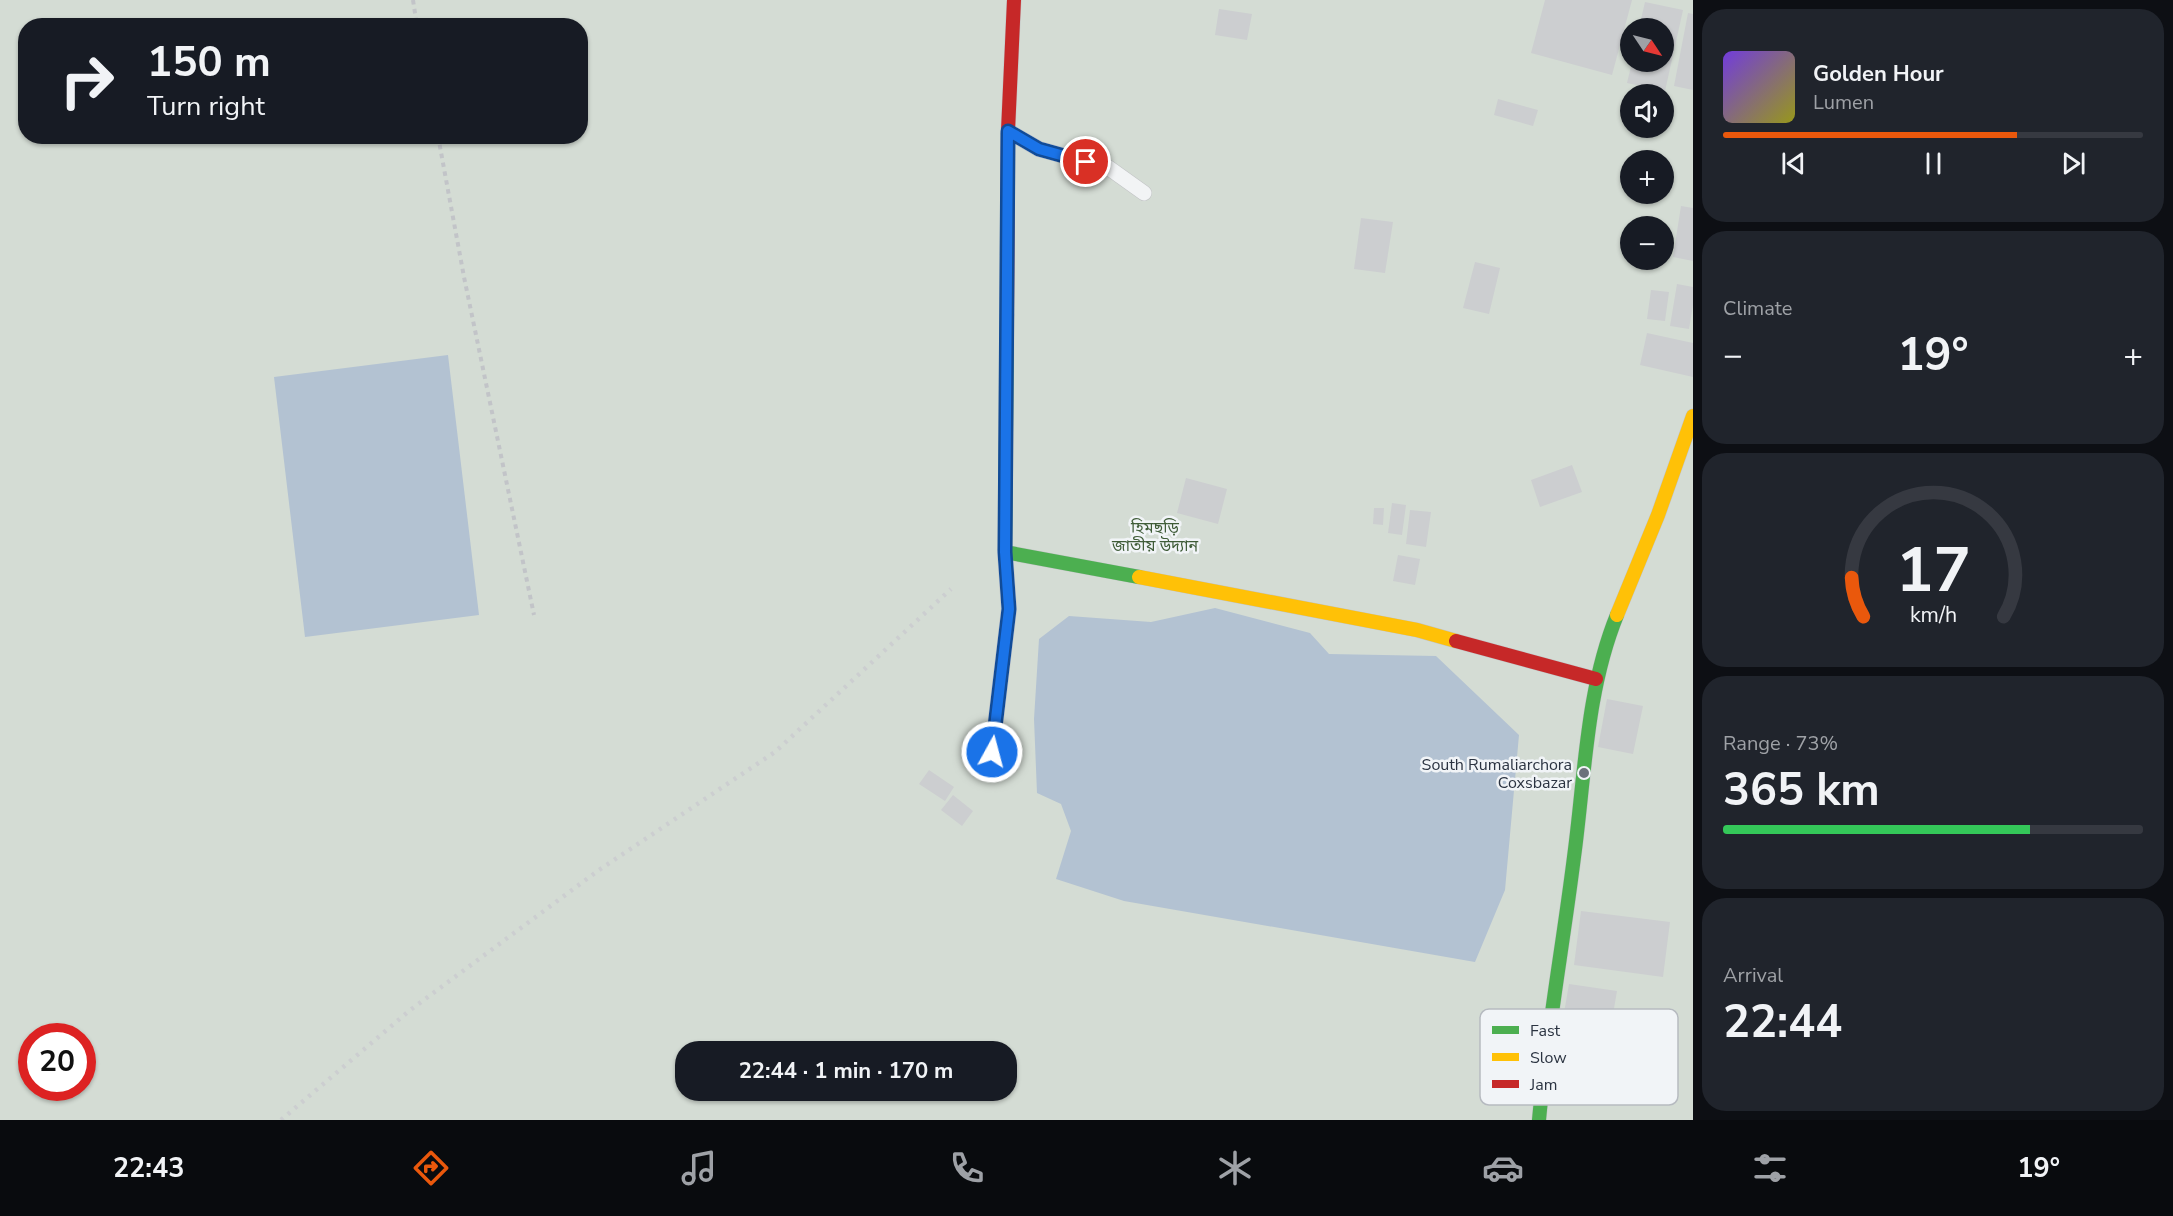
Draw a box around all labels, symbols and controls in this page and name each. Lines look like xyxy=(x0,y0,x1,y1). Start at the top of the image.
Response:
north arrow xyxy=(1620,18,1674,72)
map controls xyxy=(1620,18,1674,270)
text: 150 m xyxy=(147,34,271,91)
icon: right xyxy=(48,42,126,120)
text: Golden Hour xyxy=(1813,59,1944,89)
button: sound xyxy=(1620,84,1674,138)
text: Turn right xyxy=(147,88,265,125)
text: Lumen xyxy=(1813,89,1874,116)
pin xyxy=(1060,136,1111,187)
icon: arrive xyxy=(1069,145,1102,178)
icon: previous xyxy=(1777,147,1810,180)
icon: pause xyxy=(1917,147,1950,180)
icon: next xyxy=(2057,147,2090,180)
button: + xyxy=(1620,150,1674,204)
button: − xyxy=(1620,216,1674,270)
text: Climate xyxy=(1723,295,1792,322)
text: 19° xyxy=(1897,325,1969,386)
text: − xyxy=(1723,333,1743,378)
text: + xyxy=(2123,333,2143,378)
park label: হিমছড়ি জাতীয় উদ্যান xyxy=(1111,517,1198,557)
text: 17 xyxy=(1896,528,1970,613)
text: km/h xyxy=(1909,600,1957,630)
position arrow xyxy=(960,720,1024,784)
text: Range · 73% xyxy=(1723,730,1838,757)
place label: South Rumaliarchora Coxsbazar xyxy=(1422,754,1572,794)
text: 365 km xyxy=(1723,760,1880,821)
marker: South Rumaliarchora Coxsbazar xyxy=(1577,766,1591,780)
text: Arrival xyxy=(1723,962,1783,989)
text: 22:44 xyxy=(1723,992,1842,1053)
legend xyxy=(1480,1009,1678,1105)
text: Fast xyxy=(1530,1020,1561,1042)
speed limit sign: 20 xyxy=(18,1023,96,1101)
text: Slow xyxy=(1530,1047,1567,1069)
text: 22:44 · 1 min · 170 m xyxy=(739,1056,953,1086)
text: Jam xyxy=(1529,1074,1557,1096)
icon: directions xyxy=(410,1147,452,1189)
icon: music xyxy=(678,1147,720,1189)
icon: phone xyxy=(946,1147,988,1189)
icon: climate xyxy=(1214,1147,1256,1189)
icon: car xyxy=(1482,1147,1524,1189)
icon: filters xyxy=(1749,1147,1791,1189)
text: 22:43 xyxy=(113,1150,184,1187)
text: 19° xyxy=(2017,1150,2060,1187)

